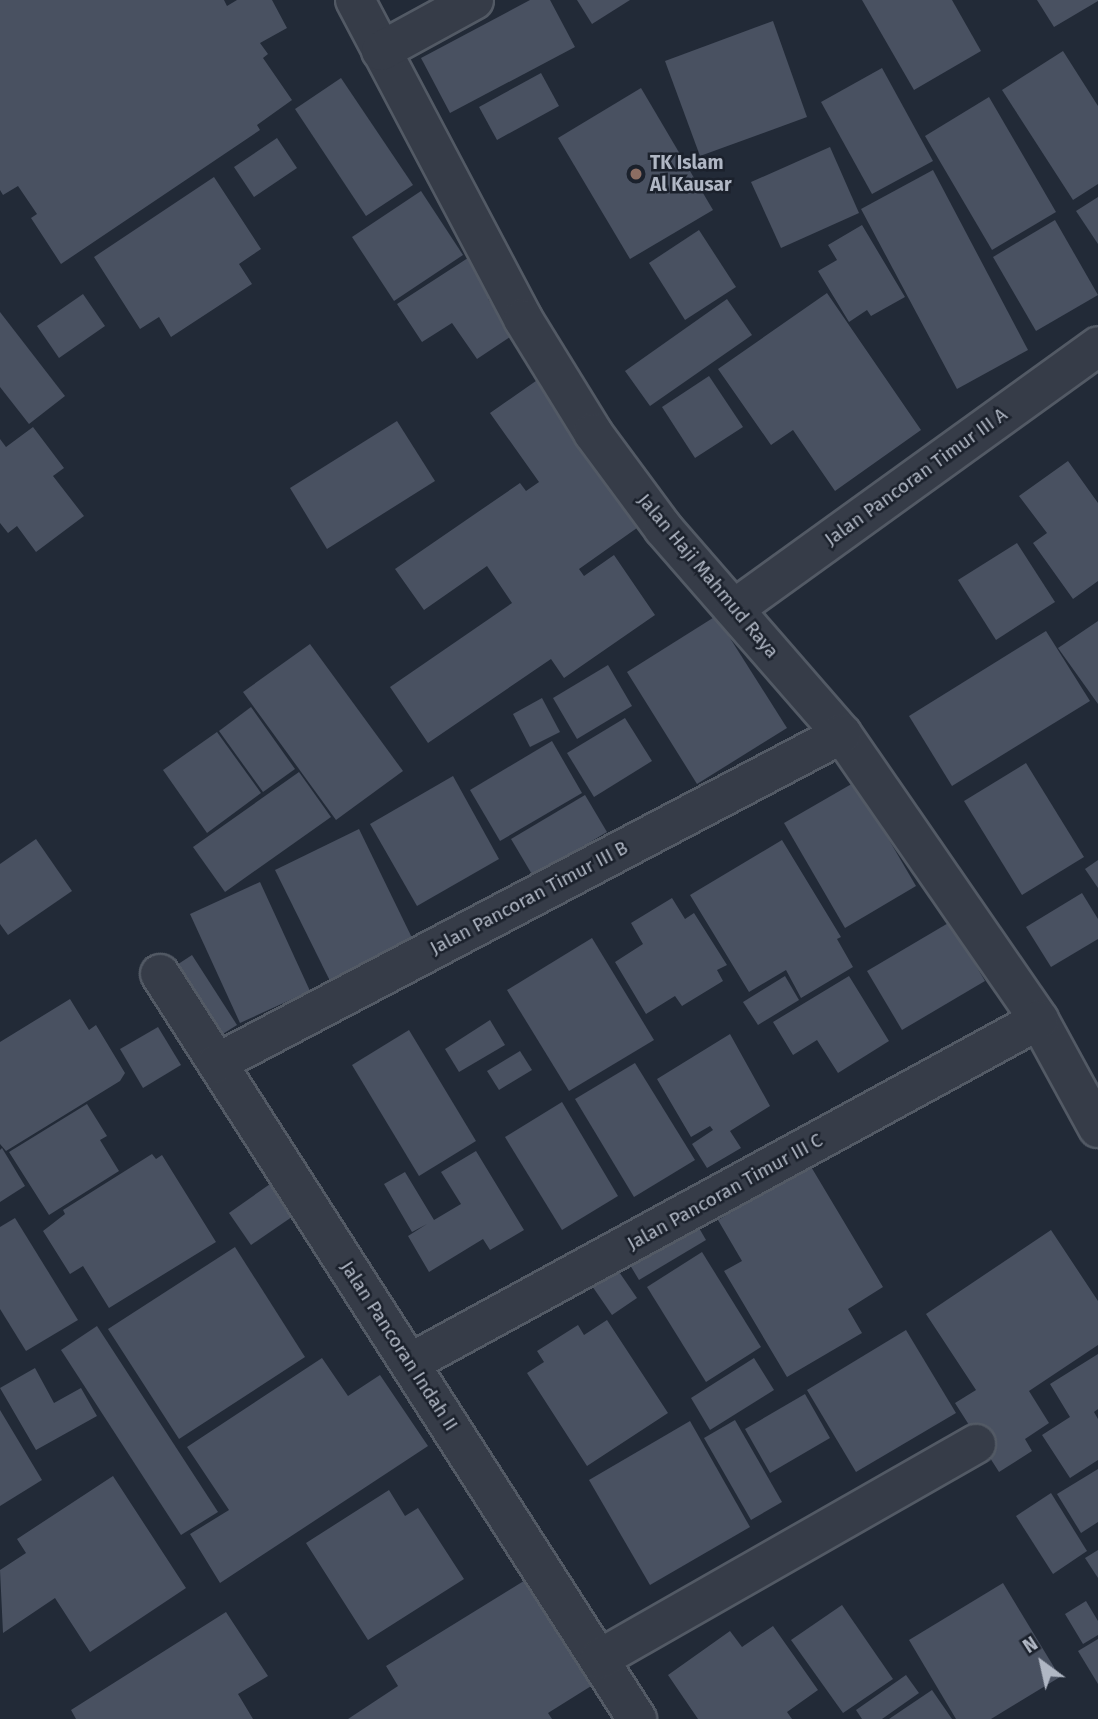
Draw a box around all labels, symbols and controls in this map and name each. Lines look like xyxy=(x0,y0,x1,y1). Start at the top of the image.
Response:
place label: TK Islam Al Kausar xyxy=(650,152,732,196)
marker: TK Islam Al Kausar xyxy=(628,166,644,182)
street label: Jalan Pancoran Timur III A xyxy=(820,403,1012,551)
street label: Jalan Haji Mahmud Raya xyxy=(633,489,783,663)
street label: Jalan Pancoran Timur III B xyxy=(426,836,632,960)
street label: Jalan Pancoran Timur III C xyxy=(623,1129,827,1255)
street label: Jalan Pancoran Indah II xyxy=(335,1257,463,1435)
north arrow xyxy=(1007,1628,1077,1698)
text: N xyxy=(1019,1632,1042,1658)

